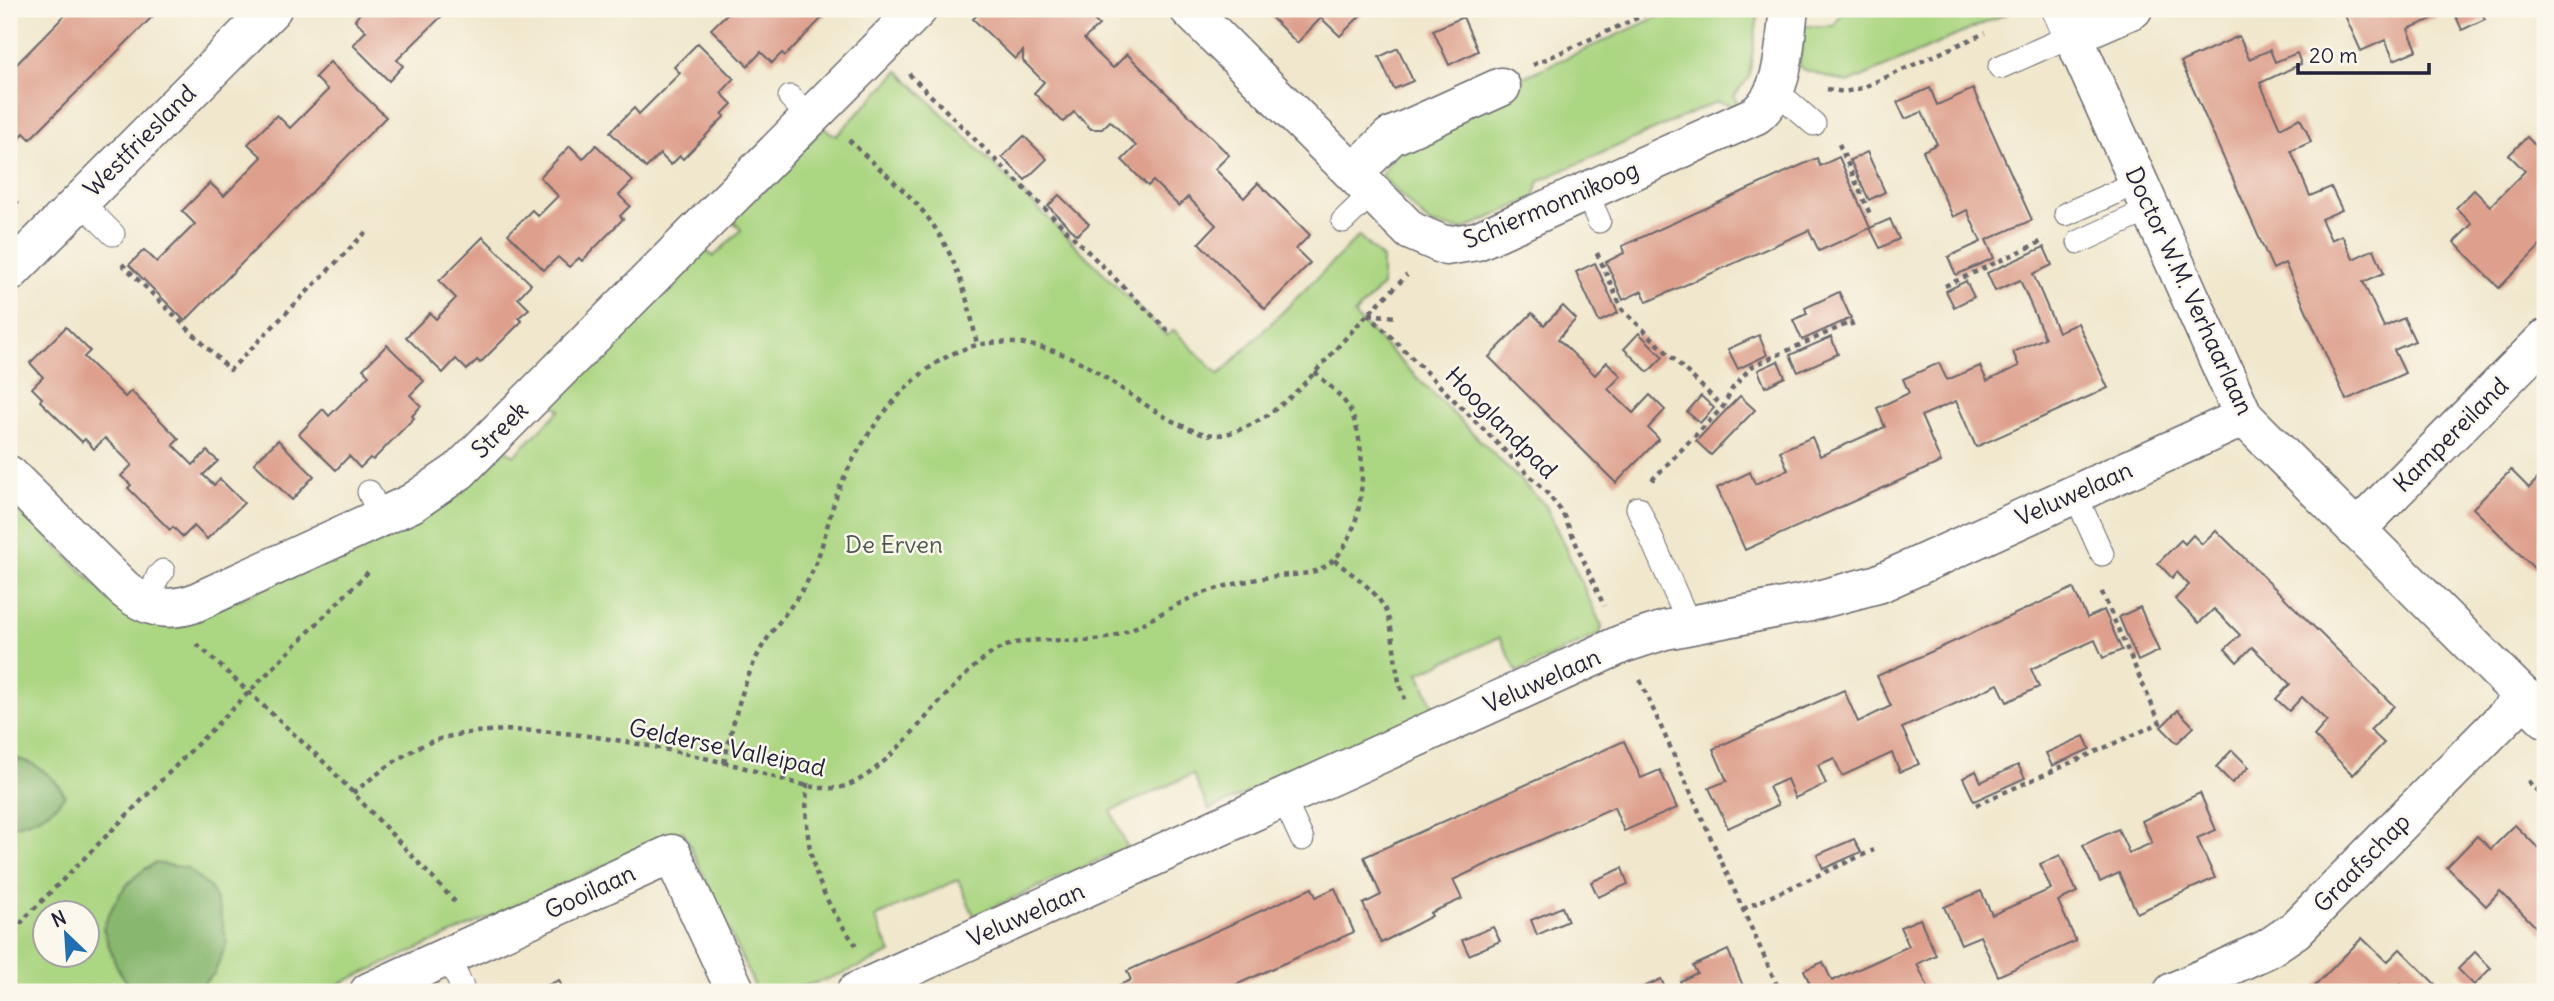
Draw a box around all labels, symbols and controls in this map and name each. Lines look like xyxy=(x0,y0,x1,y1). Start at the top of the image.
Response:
scale bar xyxy=(2298,32,2430,76)
text: 20 m xyxy=(2309,42,2358,69)
street label: Westfriesland xyxy=(77,78,202,203)
street label: Schiermonnikoog xyxy=(1458,154,1643,255)
street label: Doctor W.M. Verhaarlaan xyxy=(2119,162,2261,419)
street label: Hooglandpad xyxy=(1439,360,1564,485)
street label: Kampereiland xyxy=(2386,370,2514,498)
street label: Streek xyxy=(465,395,534,464)
street label: Veluwelaan xyxy=(2010,454,2137,532)
park label: De Erven xyxy=(845,529,943,559)
street label: Veluwelaan xyxy=(1478,641,1605,719)
street label: Gelderse Valleipad xyxy=(626,712,828,782)
street label: Graafschap xyxy=(2307,806,2416,918)
street label: Gooilaan xyxy=(540,857,640,925)
street label: Veluwelaan xyxy=(962,875,1089,953)
north arrow xyxy=(32,900,102,970)
text: N xyxy=(48,905,70,932)

